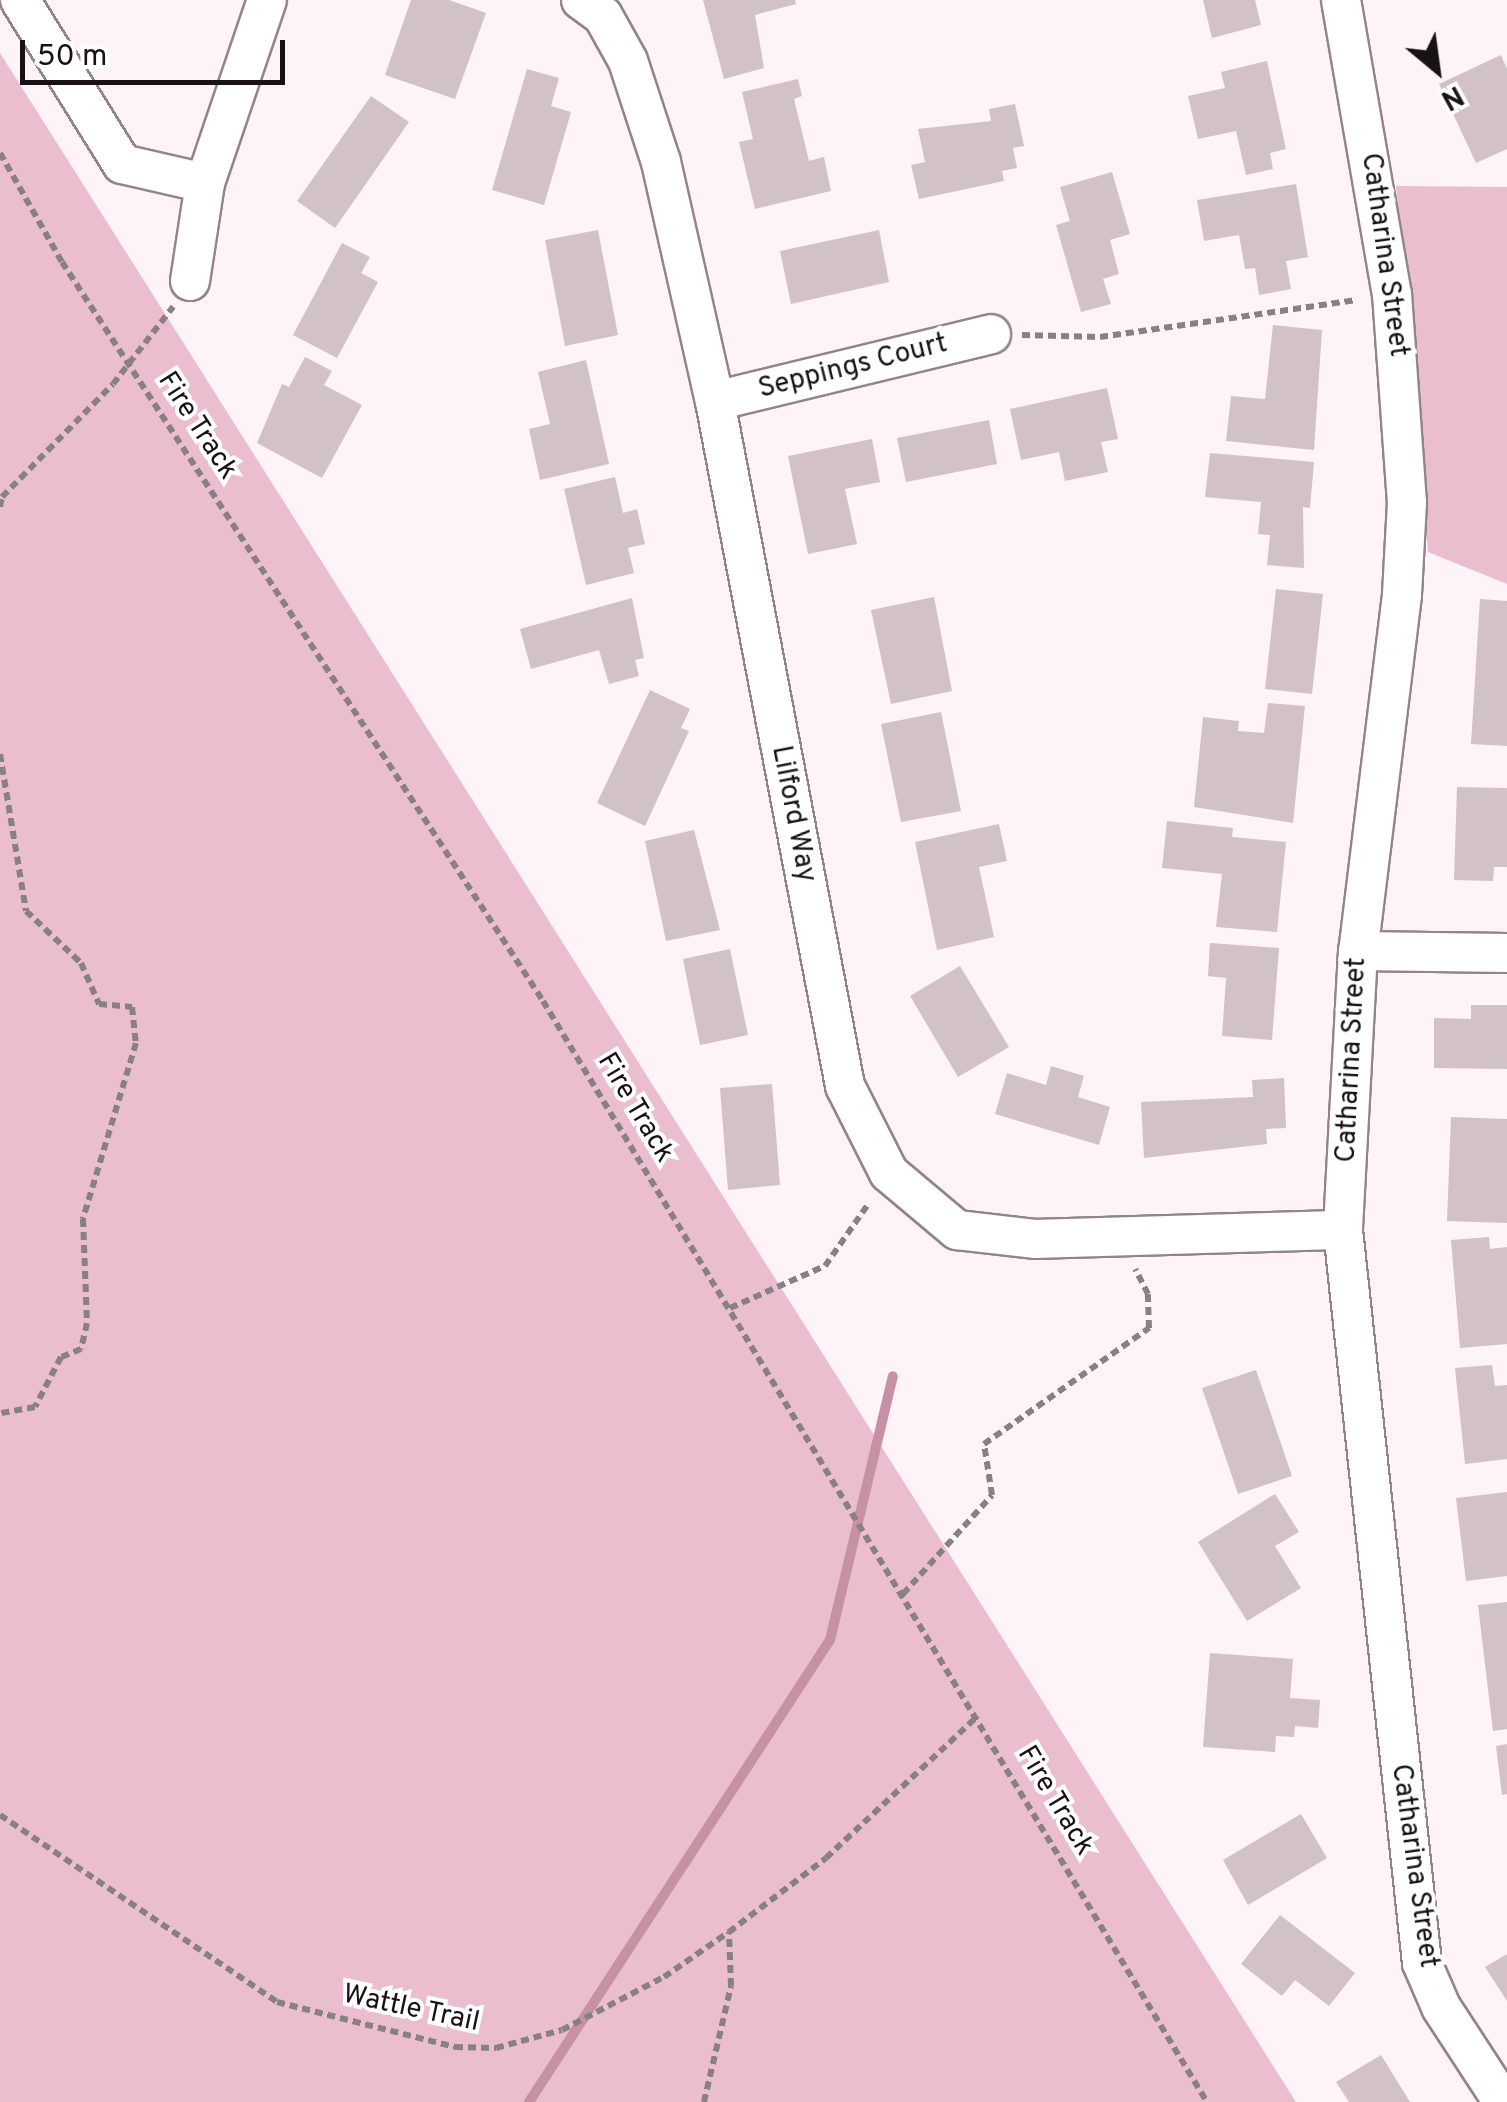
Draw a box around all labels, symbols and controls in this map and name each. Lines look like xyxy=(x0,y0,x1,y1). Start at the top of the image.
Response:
scale bar xyxy=(25,20,290,82)
north arrow xyxy=(1387,20,1487,120)
text: 50 m xyxy=(37,39,107,76)
text: N xyxy=(1434,76,1469,117)
street label: Catharina Street xyxy=(1353,151,1415,359)
street label: Seppings Court xyxy=(755,327,951,407)
street label: Fire Track xyxy=(149,365,245,487)
street label: Lilford Way xyxy=(763,743,823,885)
street label: Catharina Street xyxy=(1330,956,1374,1164)
street label: Fire Track xyxy=(589,1047,681,1169)
street label: Fire Track xyxy=(1009,1740,1101,1862)
street label: Catharina Street xyxy=(1383,1762,1445,1970)
street label: Wattle Trail xyxy=(339,1978,483,2040)

